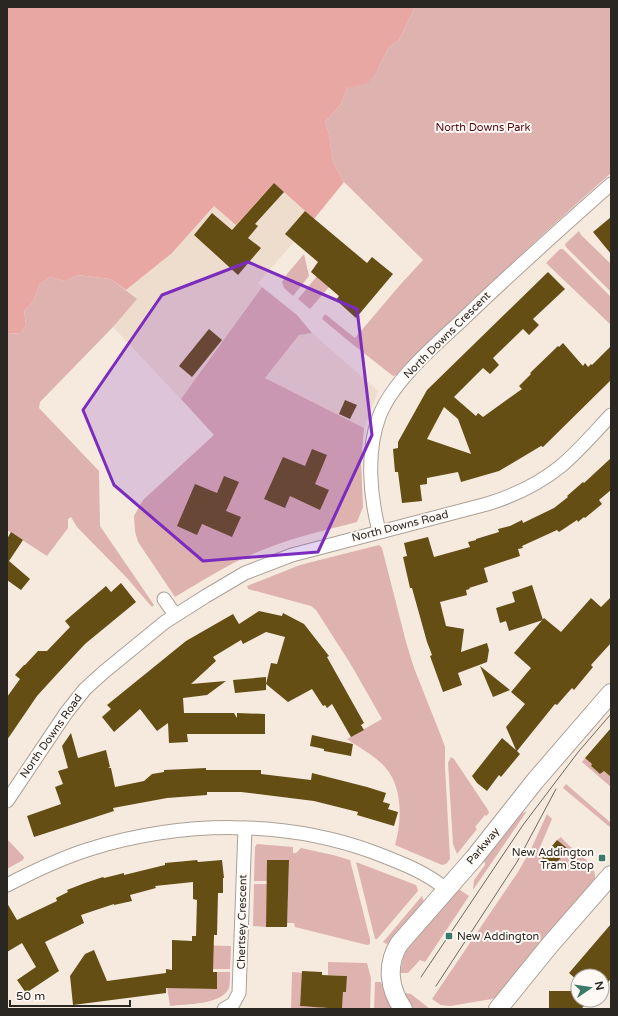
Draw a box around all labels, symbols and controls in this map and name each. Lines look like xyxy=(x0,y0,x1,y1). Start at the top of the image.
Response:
park label: North Downs Park xyxy=(435,121,531,134)
street label: North Downs Crescent xyxy=(401,289,493,381)
street label: North Downs Road xyxy=(350,508,450,544)
street label: North Downs Road xyxy=(17,692,85,780)
street label: Parkway xyxy=(464,825,502,867)
place label: New Addington Tram Stop xyxy=(512,846,594,872)
marker: New Addington Tram Stop xyxy=(597,853,607,863)
street label: Chertsey Crescent xyxy=(235,874,249,970)
place label: New Addington xyxy=(457,930,539,943)
marker: New Addington xyxy=(444,931,454,941)
north arrow xyxy=(570,968,610,1008)
text: N xyxy=(592,980,607,992)
scale bar xyxy=(10,982,130,1008)
text: 50 m xyxy=(16,989,45,1003)

